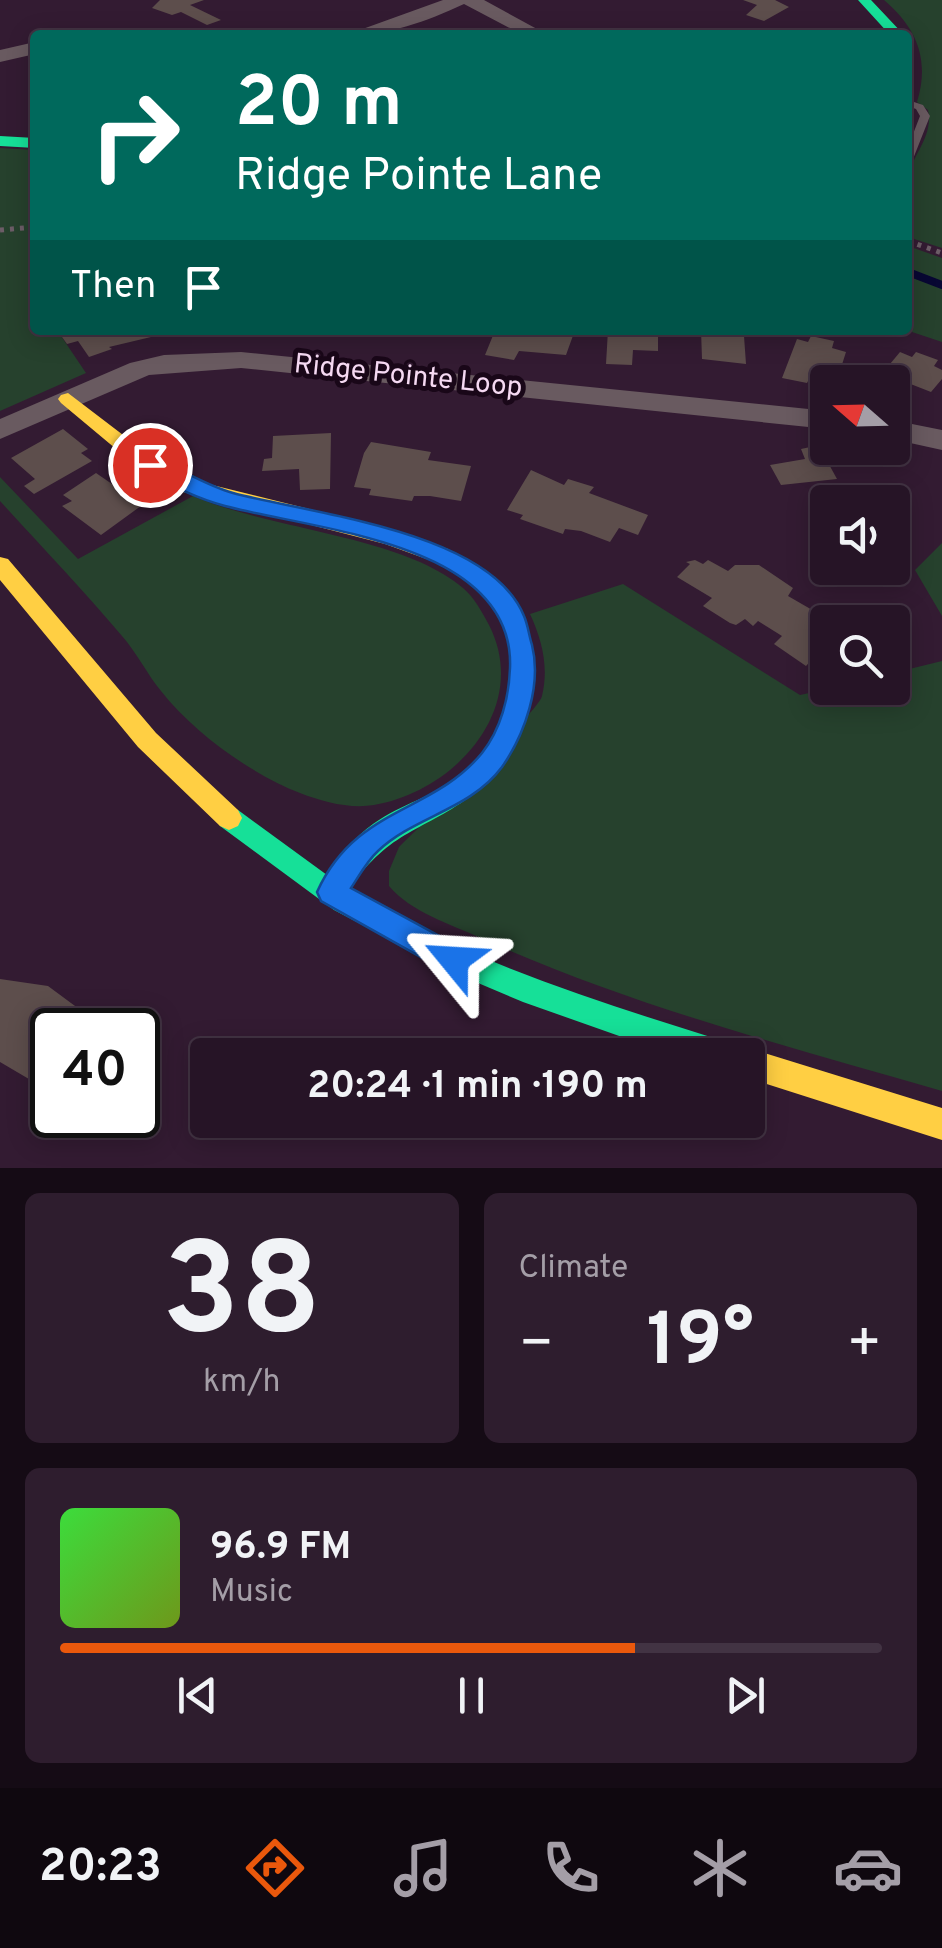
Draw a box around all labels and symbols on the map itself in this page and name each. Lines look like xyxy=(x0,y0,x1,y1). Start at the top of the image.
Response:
street label: Ridge Pointe Loop xyxy=(292,347,524,407)
north arrow xyxy=(810,365,910,465)
pin xyxy=(108,423,193,508)
position arrow xyxy=(402,908,506,1012)
speed limit sign: 40 xyxy=(30,1008,160,1138)

